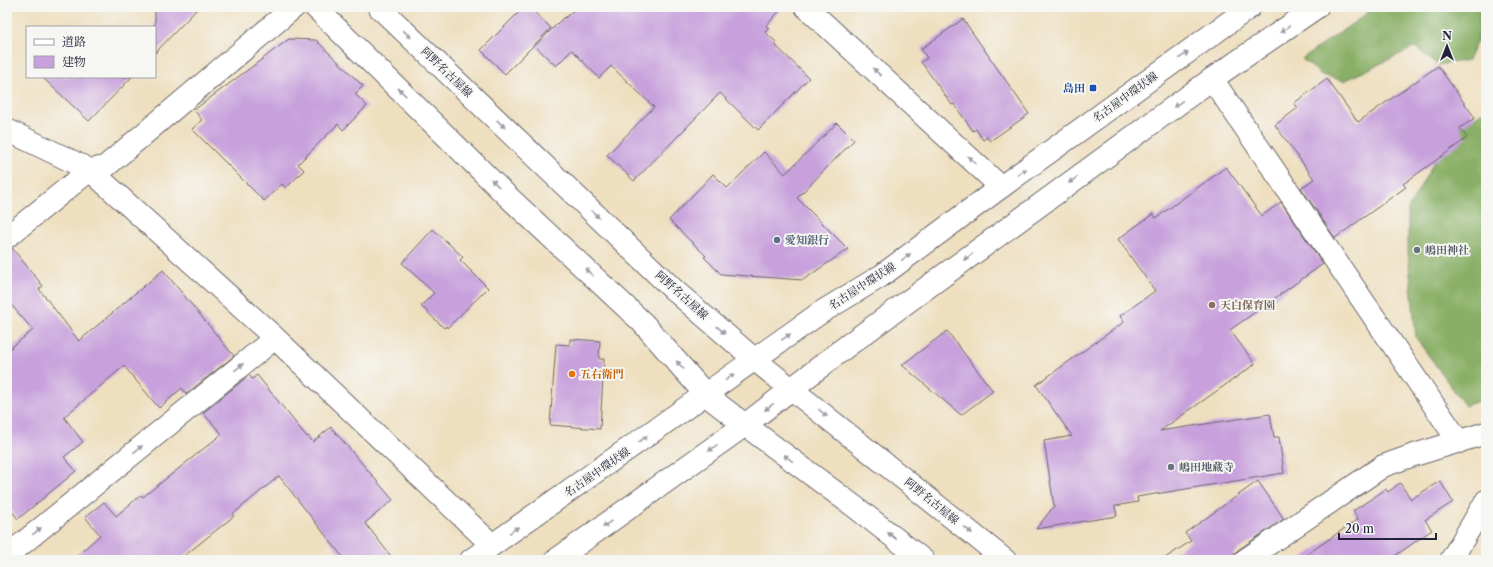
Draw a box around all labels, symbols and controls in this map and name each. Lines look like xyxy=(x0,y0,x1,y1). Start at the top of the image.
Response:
one-way arrow xyxy=(1279,25,1290,33)
legend xyxy=(26,26,156,78)
north arrow xyxy=(1427,26,1467,66)
one-way arrow xyxy=(402,29,412,39)
text: N xyxy=(1442,29,1452,43)
text: 道路 xyxy=(62,34,86,49)
street label: 阿野名古屋線 xyxy=(418,44,476,100)
one-way arrow xyxy=(1179,51,1189,59)
text: 建物 xyxy=(62,54,86,69)
one-way arrow xyxy=(872,68,882,77)
street label: 名古屋中環状線 xyxy=(1090,69,1160,125)
place label: 島田 xyxy=(1063,81,1085,95)
marker: 島田 xyxy=(1088,83,1098,93)
one-way arrow xyxy=(397,88,407,97)
one-way arrow xyxy=(1173,99,1183,107)
one-way arrow xyxy=(496,119,506,129)
one-way arrow xyxy=(967,156,978,165)
one-way arrow xyxy=(1017,168,1027,176)
one-way arrow xyxy=(1068,176,1078,184)
one-way arrow xyxy=(490,179,500,188)
one-way arrow xyxy=(590,209,600,219)
place label: 愛知銀行 xyxy=(785,233,829,247)
marker: 愛知銀行 xyxy=(772,235,782,245)
place label: 嶋田神社 xyxy=(1425,243,1469,257)
marker: 嶋田神社 xyxy=(1412,245,1422,255)
one-way arrow xyxy=(901,253,912,262)
one-way arrow xyxy=(963,253,973,261)
street label: 名古屋中環状線 xyxy=(826,259,898,313)
one-way arrow xyxy=(584,268,595,277)
street label: 阿野名古屋線 xyxy=(653,268,711,322)
place label: 天白保育園 xyxy=(1220,298,1275,312)
marker: 天白保育園 xyxy=(1207,300,1217,310)
one-way arrow xyxy=(716,326,726,335)
one-way arrow xyxy=(781,333,792,341)
one-way arrow xyxy=(676,360,685,370)
one-way arrow xyxy=(234,363,245,372)
place label: 五右衛門 xyxy=(580,367,624,381)
marker: 五右衛門 xyxy=(567,369,577,379)
one-way arrow xyxy=(725,373,735,381)
one-way arrow xyxy=(763,403,774,411)
one-way arrow xyxy=(818,409,829,418)
one-way arrow xyxy=(638,435,649,443)
street label: 名古屋中環状線 xyxy=(561,444,633,500)
one-way arrow xyxy=(708,444,718,452)
one-way arrow xyxy=(133,445,144,454)
one-way arrow xyxy=(783,454,794,462)
place label: 嶋田地蔵寺 xyxy=(1179,460,1234,474)
marker: 嶋田地蔵寺 xyxy=(1166,462,1176,472)
street label: 阿野名古屋線 xyxy=(902,475,962,527)
scale bar xyxy=(1339,515,1436,541)
one-way arrow xyxy=(602,519,612,527)
text: 20 m xyxy=(1345,521,1374,536)
one-way arrow xyxy=(509,526,520,534)
one-way arrow xyxy=(963,526,974,534)
one-way arrow xyxy=(32,527,43,536)
one-way arrow xyxy=(887,532,898,540)

